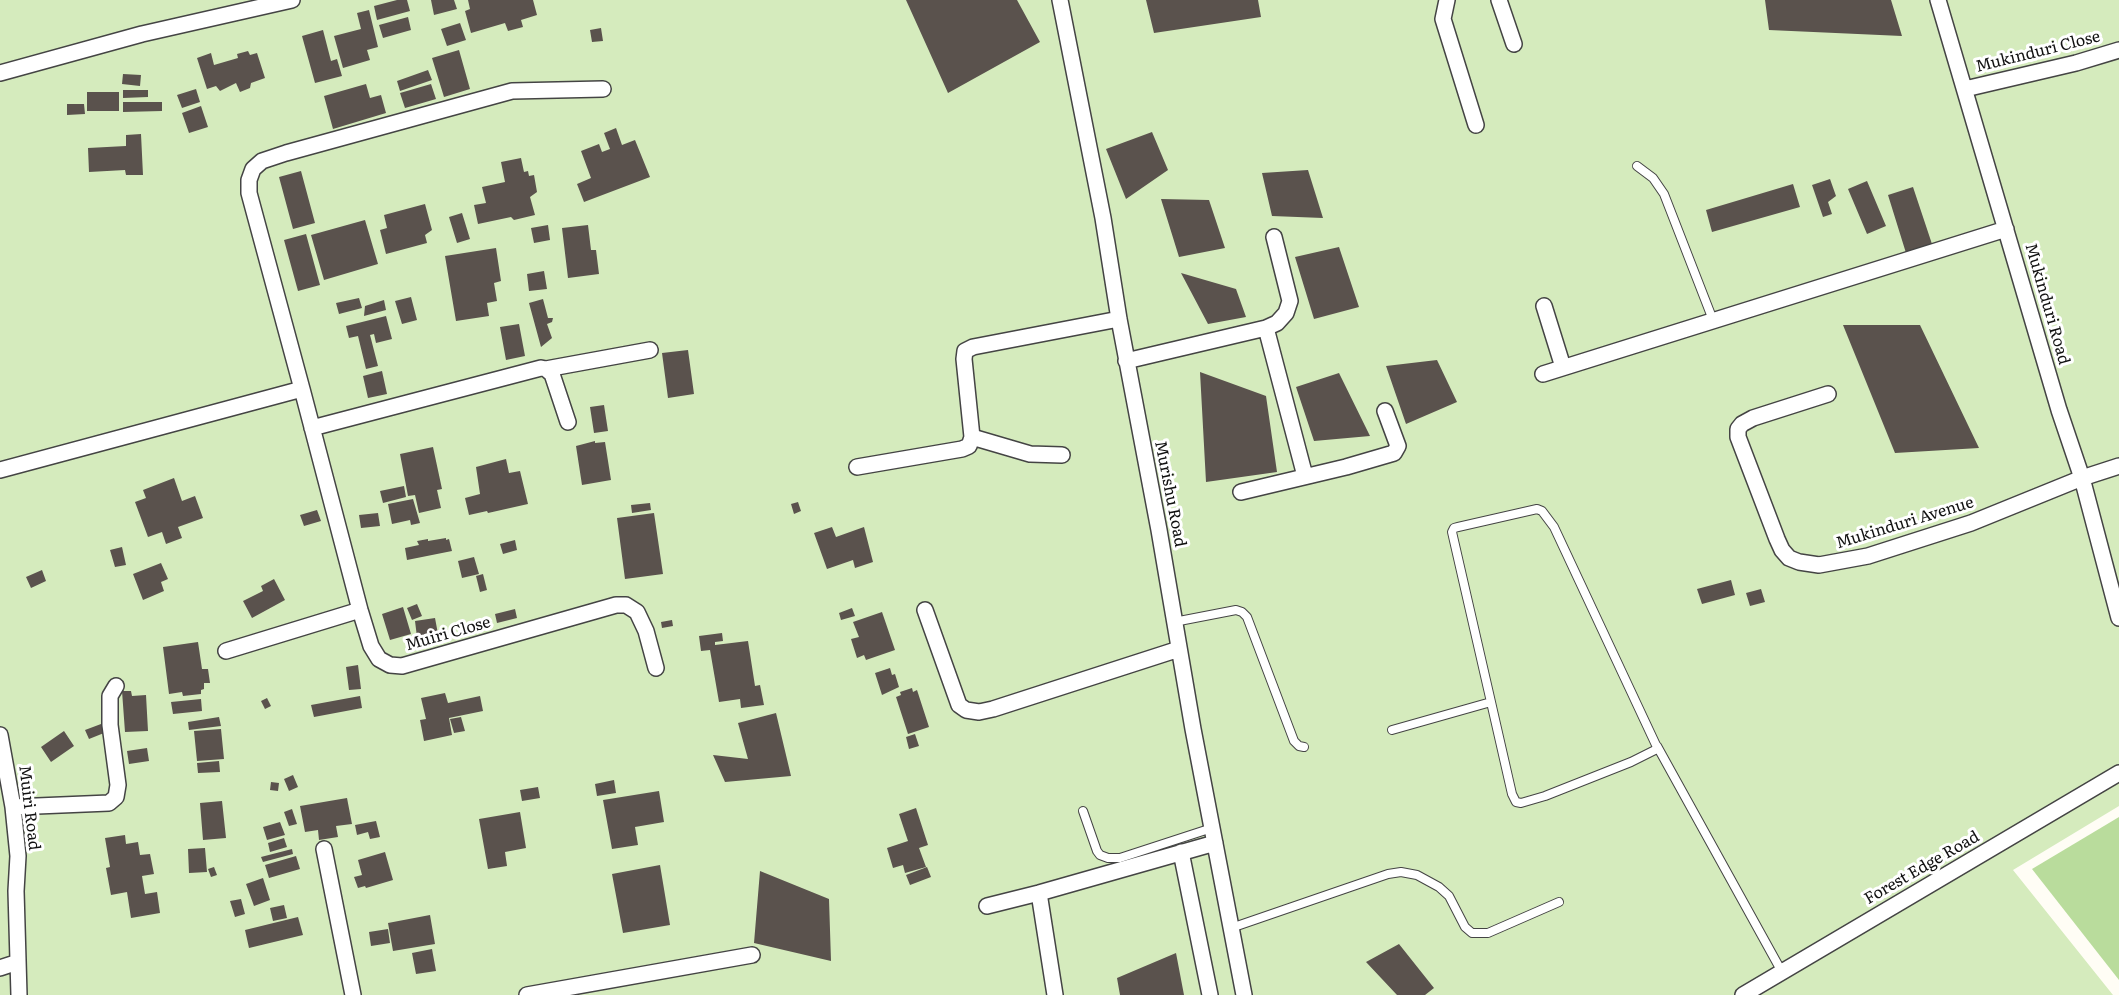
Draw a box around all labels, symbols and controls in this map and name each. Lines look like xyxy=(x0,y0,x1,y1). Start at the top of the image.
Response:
street label: Mukinduri Close xyxy=(1974,27,2102,77)
street label: Mukinduri Road xyxy=(2020,241,2074,367)
street label: Murishu Road xyxy=(1150,439,1190,549)
street label: Mukinduri Avenue xyxy=(1834,493,1976,553)
street label: Muiri Close xyxy=(403,613,493,655)
street label: Muiri Road xyxy=(14,764,44,852)
street label: Forest Edge Road xyxy=(1861,827,1983,909)

